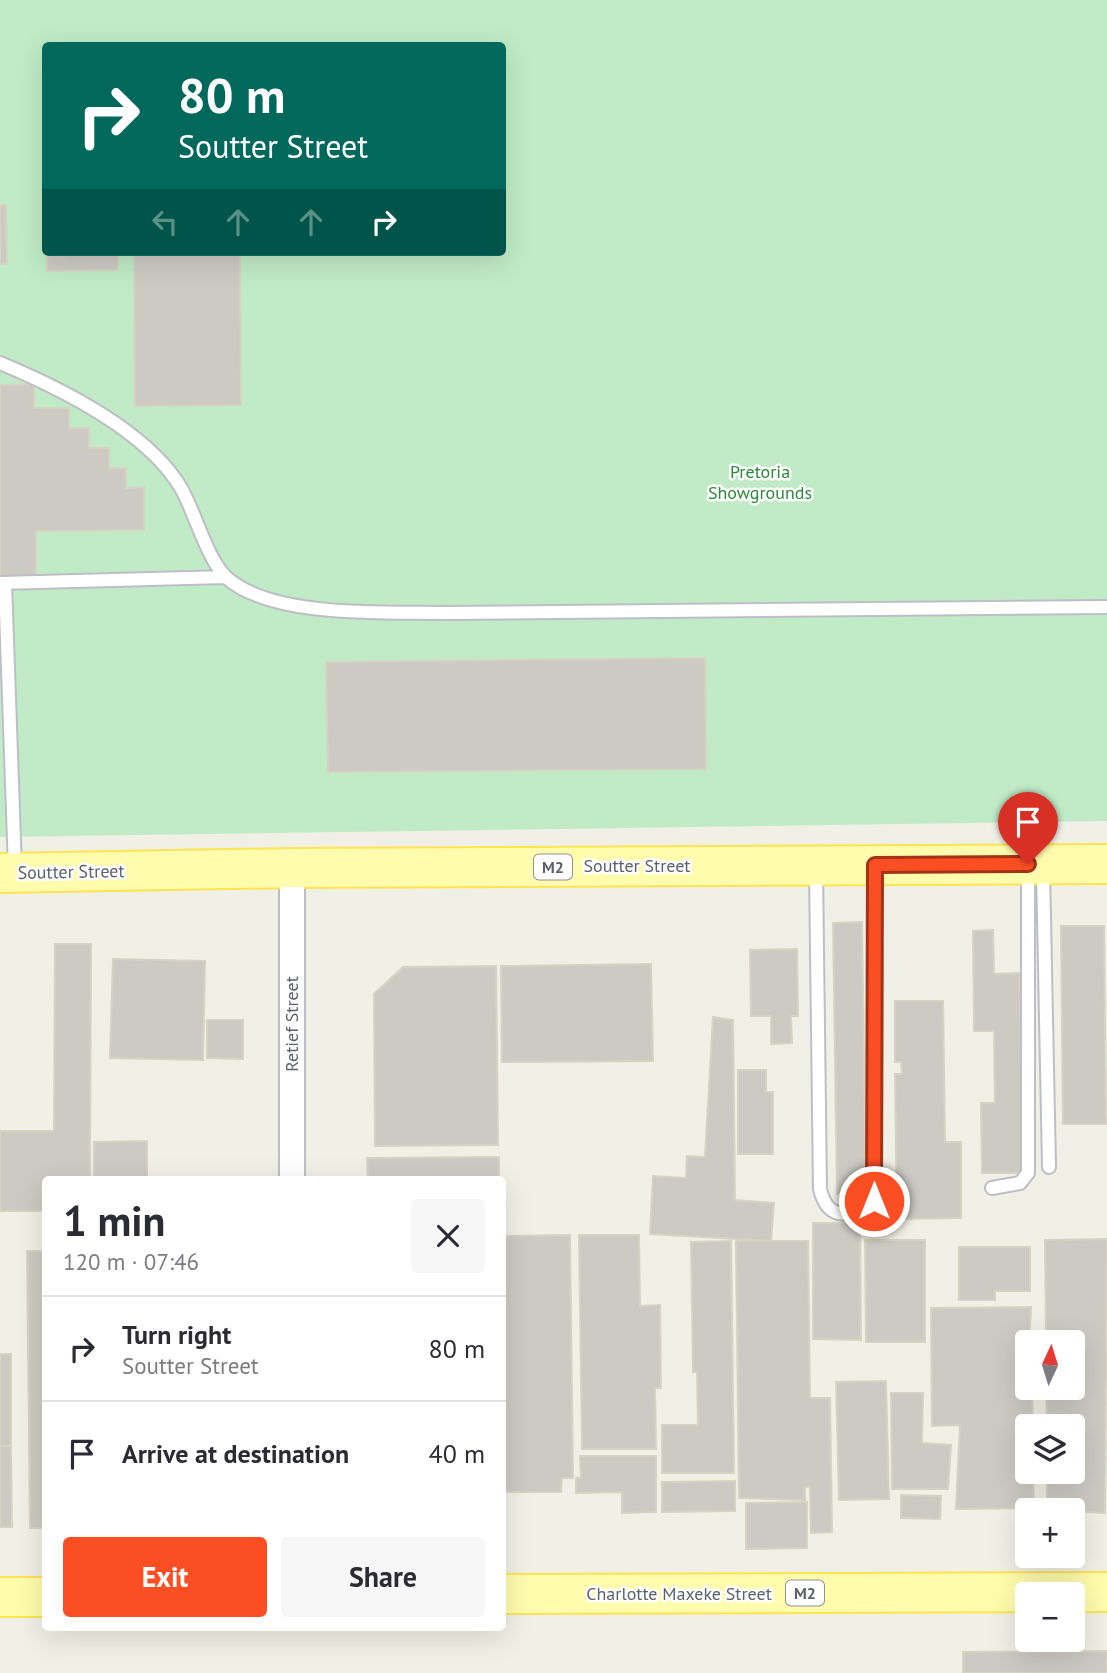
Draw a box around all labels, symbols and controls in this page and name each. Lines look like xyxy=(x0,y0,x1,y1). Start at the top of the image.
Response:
text: 80 m xyxy=(178,63,285,127)
icon: right xyxy=(63,70,154,161)
text: Soutter Street xyxy=(178,125,368,167)
icon: left xyxy=(146,203,184,241)
icon: ahead xyxy=(219,203,257,241)
icon: ahead xyxy=(292,203,330,241)
icon: right xyxy=(365,203,403,241)
park label: Pretoria Showgrounds xyxy=(708,460,812,504)
pin xyxy=(998,792,1058,864)
icon: arrive xyxy=(1009,803,1047,841)
road number: M2 xyxy=(534,854,572,880)
street label: Soutter Street xyxy=(584,854,690,877)
street label: Soutter Street xyxy=(17,859,125,884)
street label: Retief Street xyxy=(280,976,303,1072)
position arrow xyxy=(837,1164,911,1238)
text: 1 min xyxy=(63,1193,165,1248)
button: close xyxy=(411,1199,485,1273)
text: 120 m · 07:46 xyxy=(63,1247,199,1276)
text: Turn right xyxy=(122,1318,231,1351)
icon: right xyxy=(63,1330,101,1368)
north arrow xyxy=(1015,1330,1085,1400)
map controls xyxy=(1015,1330,1085,1652)
text: 80 m xyxy=(429,1332,485,1365)
text: Soutter Street xyxy=(122,1351,259,1380)
button: layers xyxy=(1015,1414,1085,1484)
icon: arrive xyxy=(63,1435,101,1473)
text: Arrive at destination xyxy=(122,1437,349,1470)
text: 40 m xyxy=(429,1437,485,1470)
button: + xyxy=(1015,1498,1085,1568)
button: Exit xyxy=(63,1537,267,1617)
button: Share xyxy=(281,1537,485,1617)
road number: M2 xyxy=(786,1581,824,1606)
street label: Charlotte Maxeke Street xyxy=(586,1582,772,1605)
button: − xyxy=(1015,1582,1085,1652)

